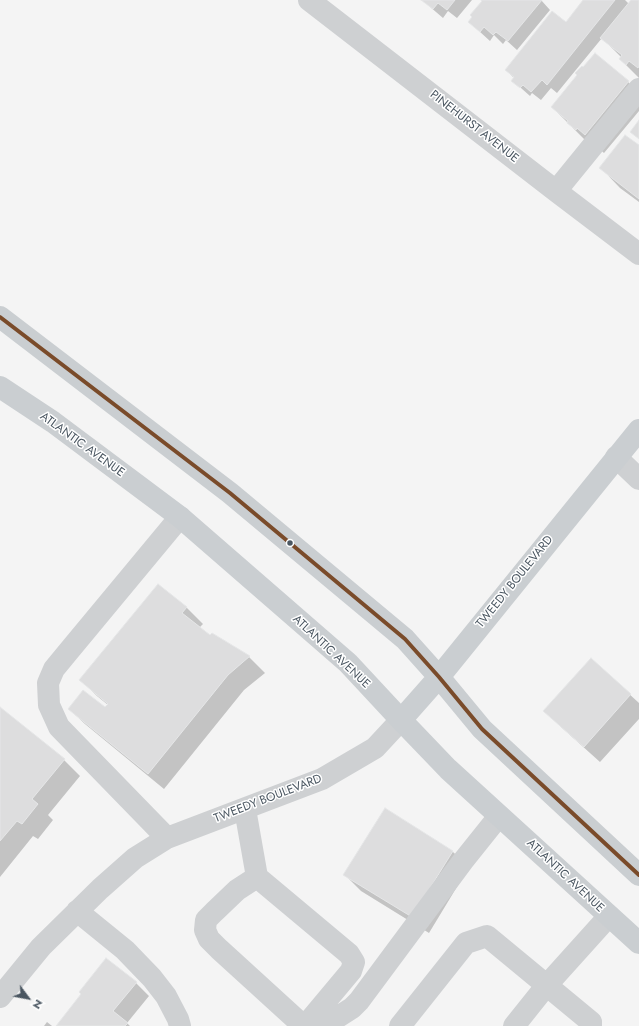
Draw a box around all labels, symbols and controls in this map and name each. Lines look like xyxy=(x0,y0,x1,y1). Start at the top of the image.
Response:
street label: PINEHURST AVENUE xyxy=(427,88,521,166)
street label: ATLANTIC AVENUE xyxy=(37,410,127,480)
street label: TWEEDY BOULEVARD xyxy=(473,533,557,631)
unlabelled marker xyxy=(285,538,295,548)
street label: ATLANTIC AVENUE xyxy=(289,612,373,692)
street label: TWEEDY BOULEVARD xyxy=(212,772,324,826)
street label: ATLANTIC AVENUE xyxy=(523,836,607,916)
north arrow xyxy=(8,978,48,1018)
text: N xyxy=(29,996,47,1012)

